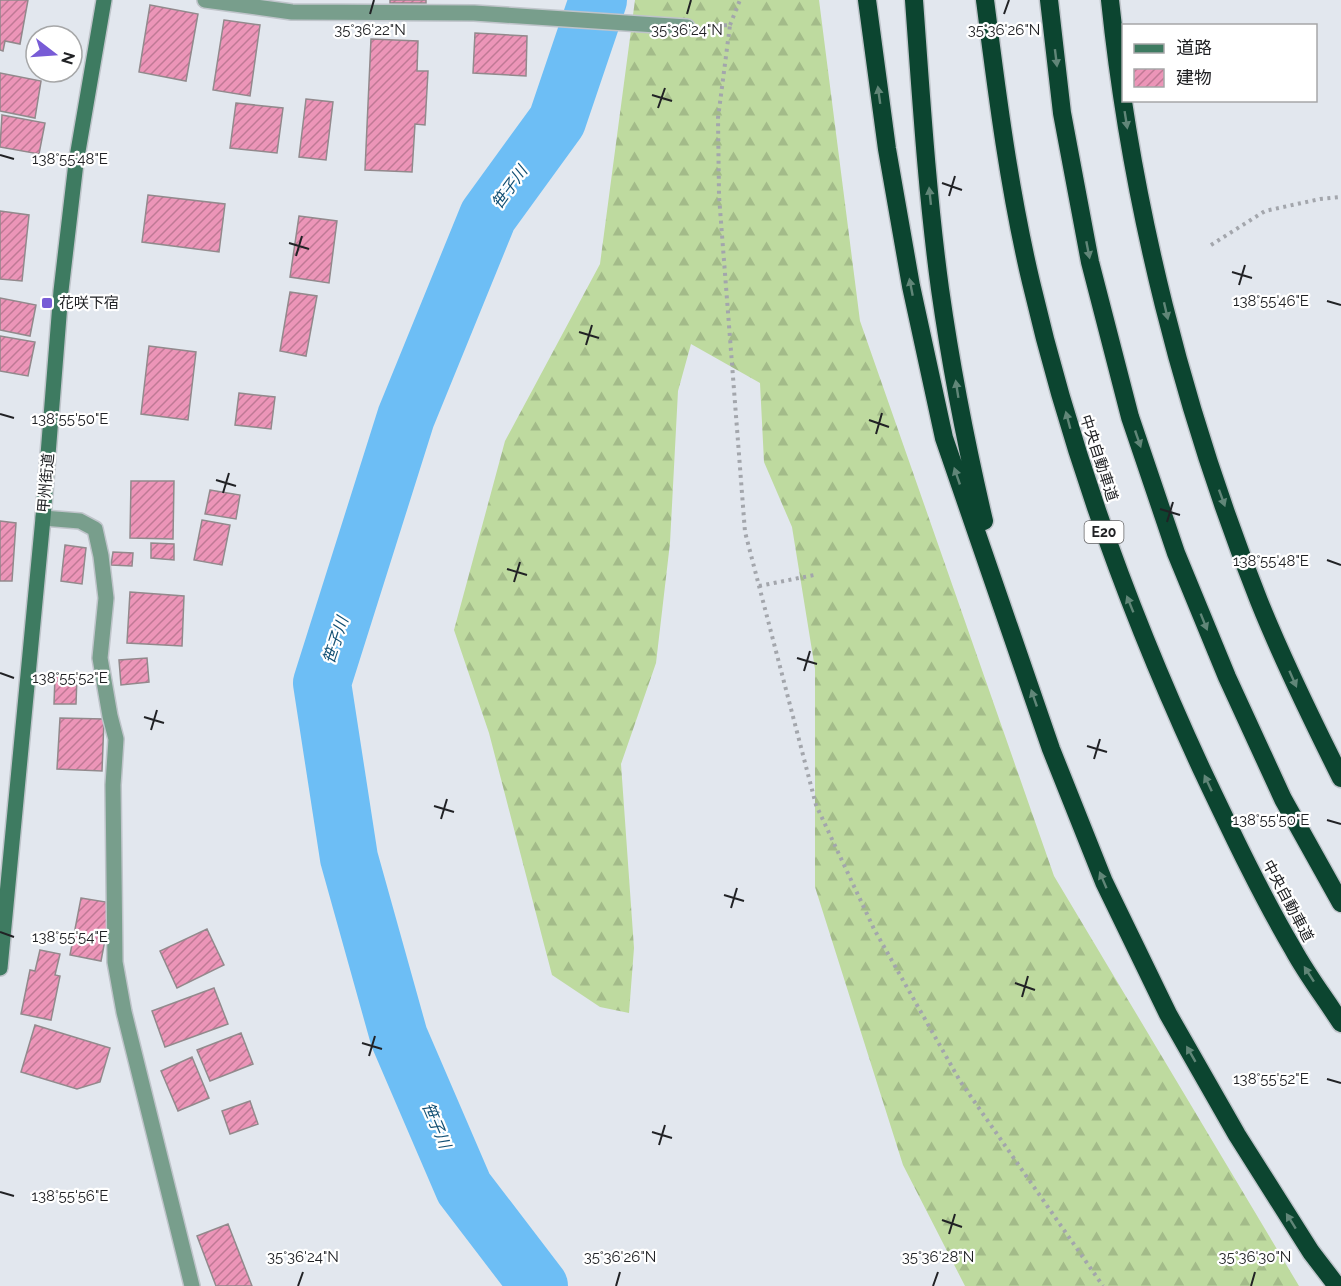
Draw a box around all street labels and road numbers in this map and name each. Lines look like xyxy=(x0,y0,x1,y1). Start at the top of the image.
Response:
street label: 中央自動車道 xyxy=(1077,412,1121,504)
street label: 甲州街道 xyxy=(34,452,58,514)
road number: E20 xyxy=(1084,521,1124,543)
street label: 中央自動車道 xyxy=(1259,857,1317,945)

